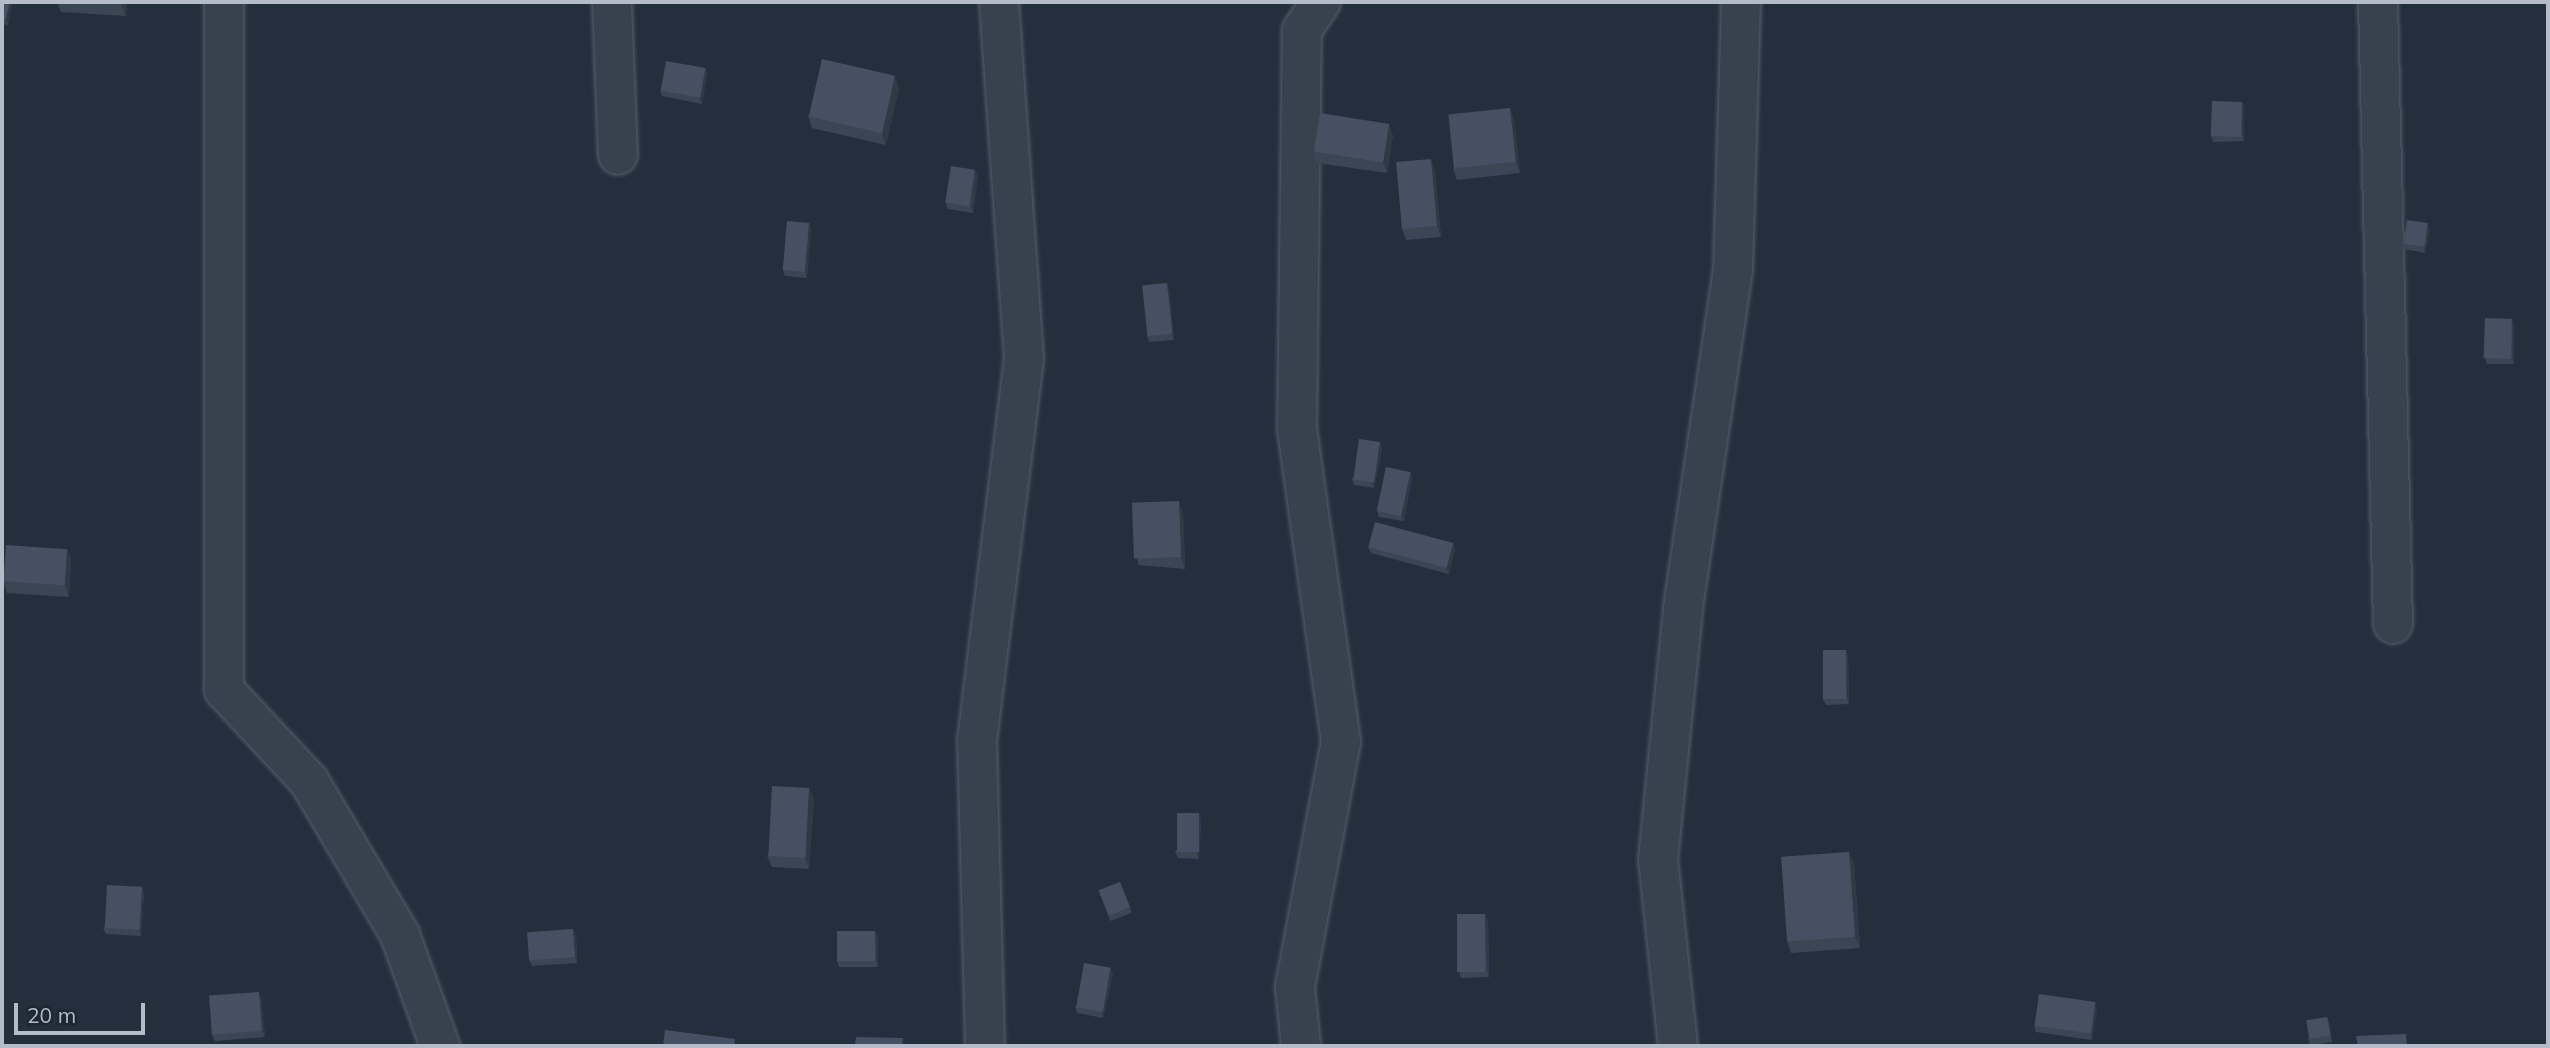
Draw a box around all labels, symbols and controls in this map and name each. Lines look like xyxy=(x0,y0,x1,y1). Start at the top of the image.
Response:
scale bar xyxy=(18,988,149,1032)
text: 20 m xyxy=(27,1002,76,1028)

